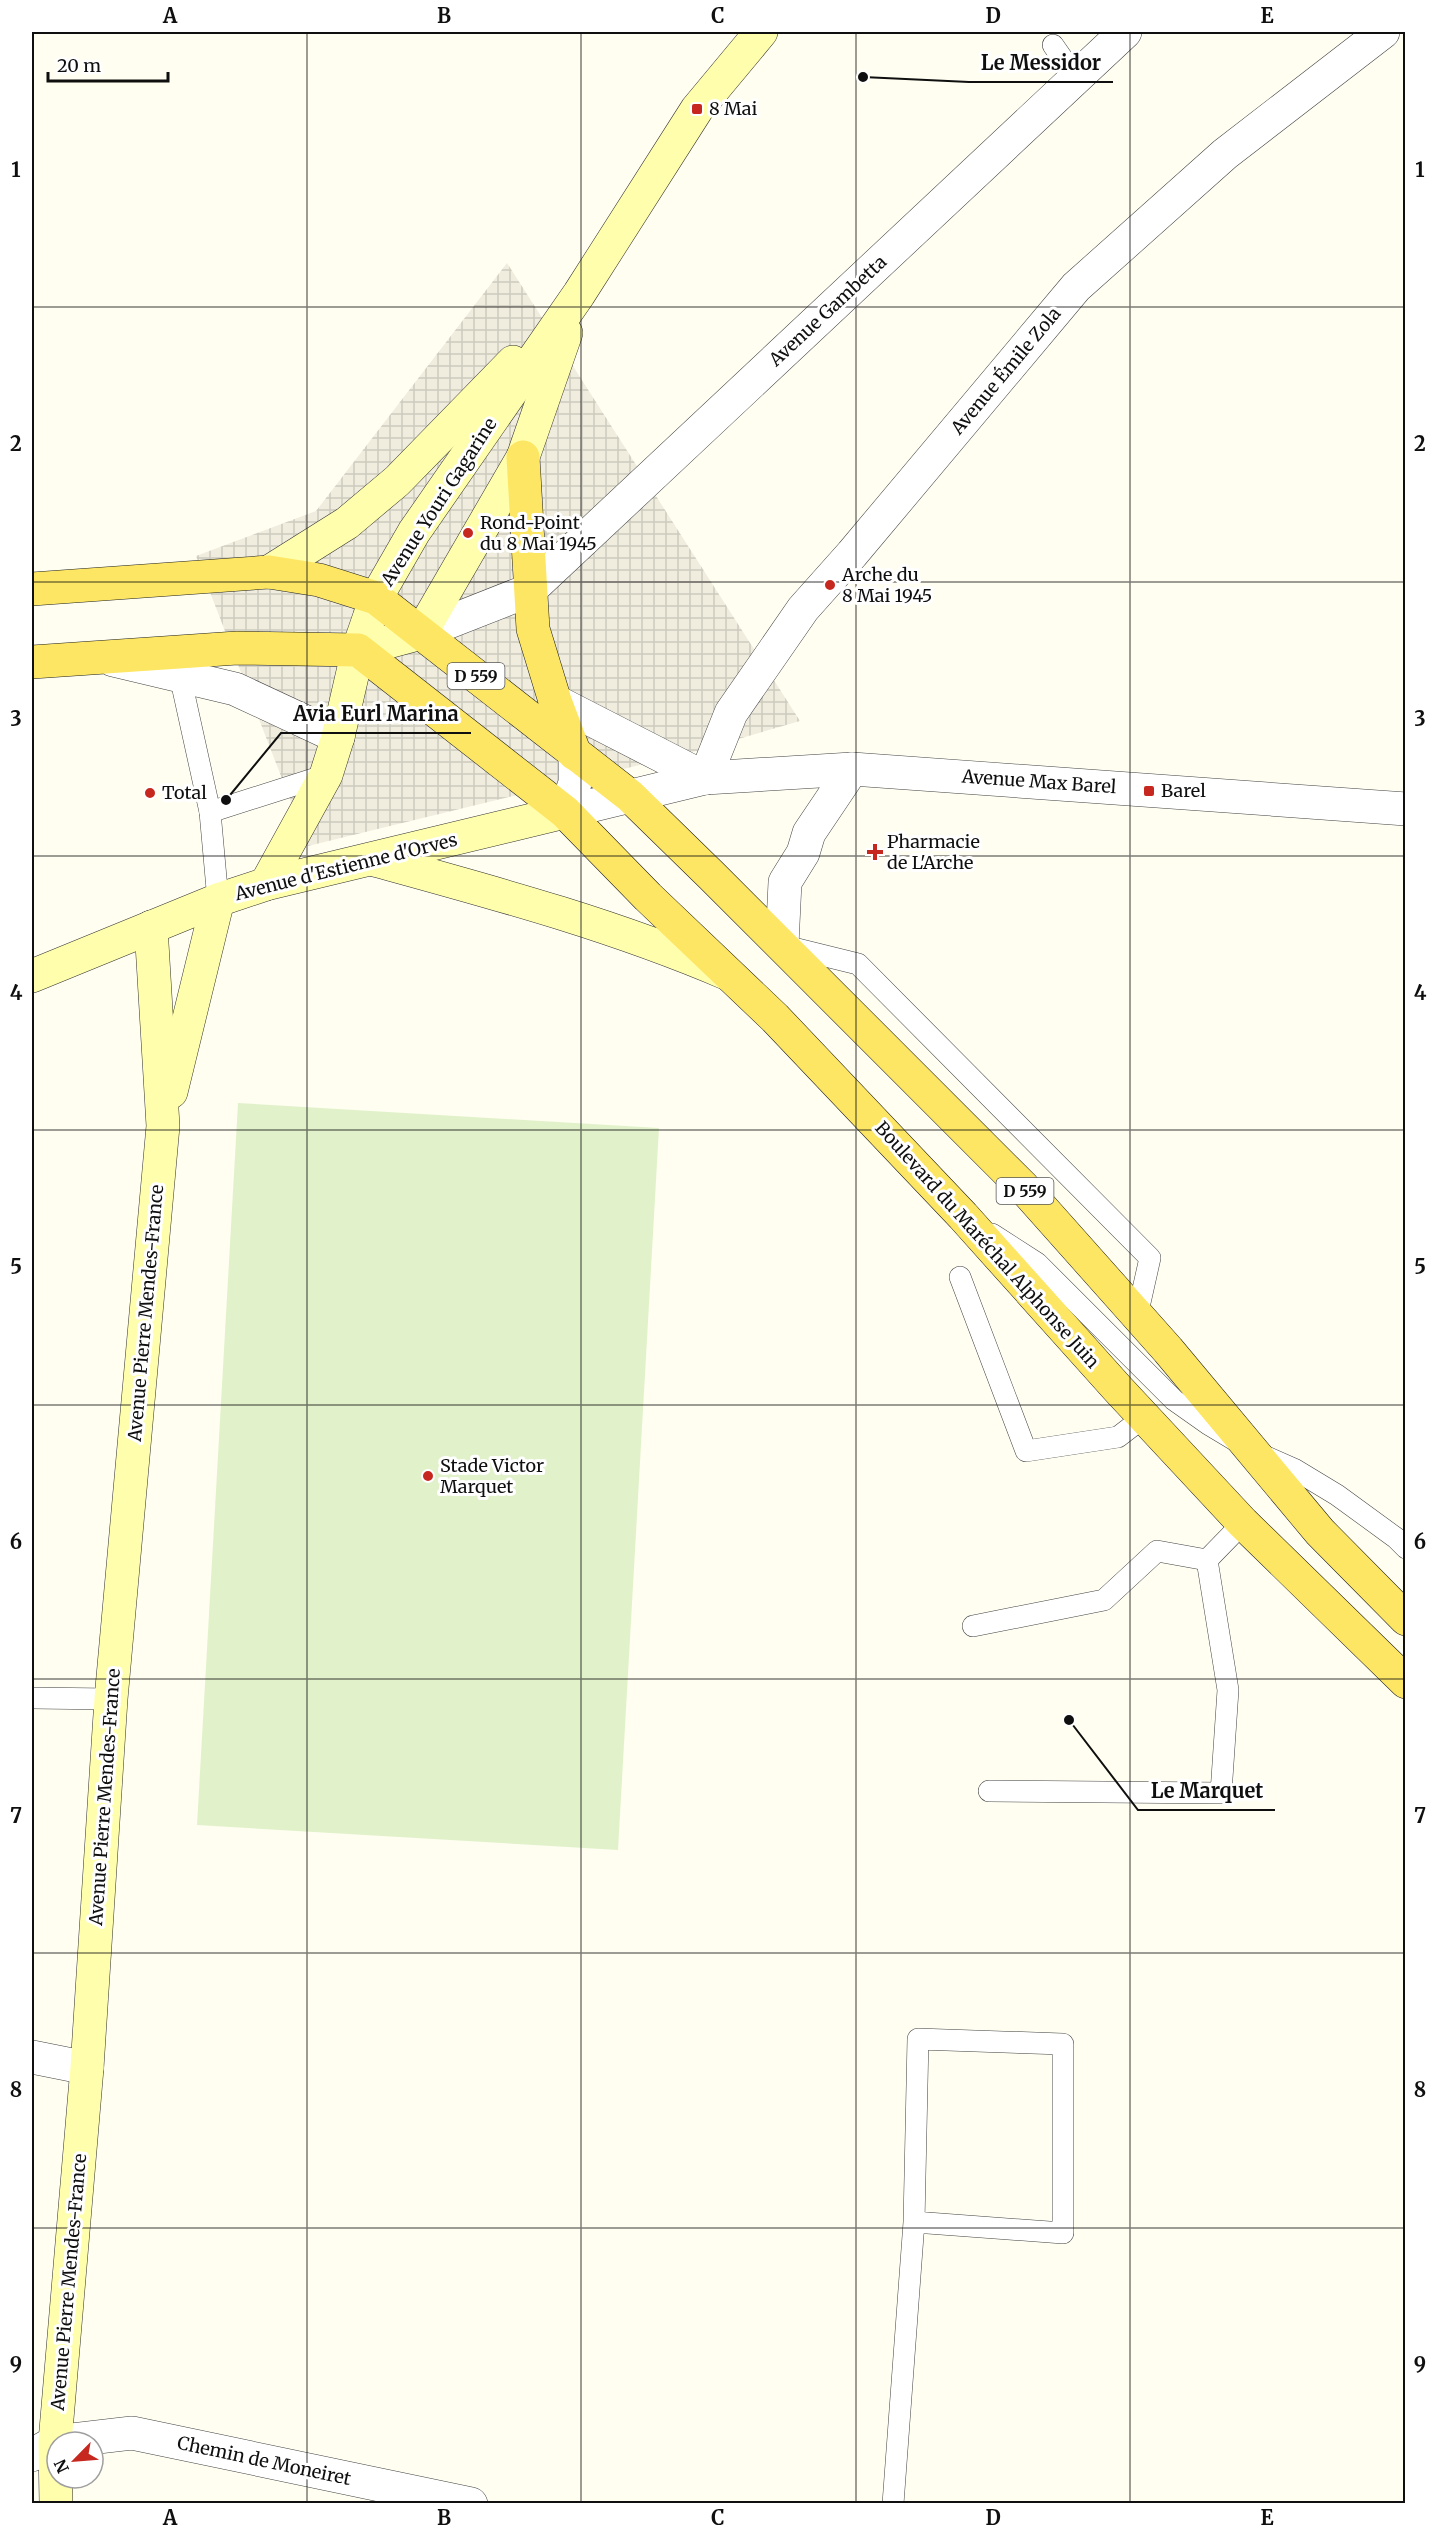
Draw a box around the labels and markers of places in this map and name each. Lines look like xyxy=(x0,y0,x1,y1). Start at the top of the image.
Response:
callout: Le Messidor xyxy=(969,44,1113,82)
place label: 8 Mai xyxy=(709,97,758,120)
marker: 8 Mai xyxy=(690,102,704,116)
place label: Rond-Point du 8 Mai 1945 xyxy=(480,511,597,555)
marker: Rond-Point du 8 Mai 1945 xyxy=(461,526,475,540)
place label: Arche du 8 Mai 1945 xyxy=(841,563,932,607)
marker: Arche du 8 Mai 1945 xyxy=(823,578,837,592)
callout: Avia Eurl Marina xyxy=(281,695,471,733)
place label: Barel xyxy=(1161,779,1206,802)
place label: Total xyxy=(162,781,207,804)
marker: Barel xyxy=(1142,784,1156,798)
marker: Total xyxy=(143,786,157,800)
place label: Pharmacie de L'Arche xyxy=(887,830,980,874)
marker: Pharmacie de L'Arche xyxy=(868,845,882,859)
place label: Stade Victor Marquet xyxy=(440,1454,544,1498)
marker: Stade Victor Marquet xyxy=(421,1469,435,1483)
callout: Le Marquet xyxy=(1138,1772,1275,1810)

